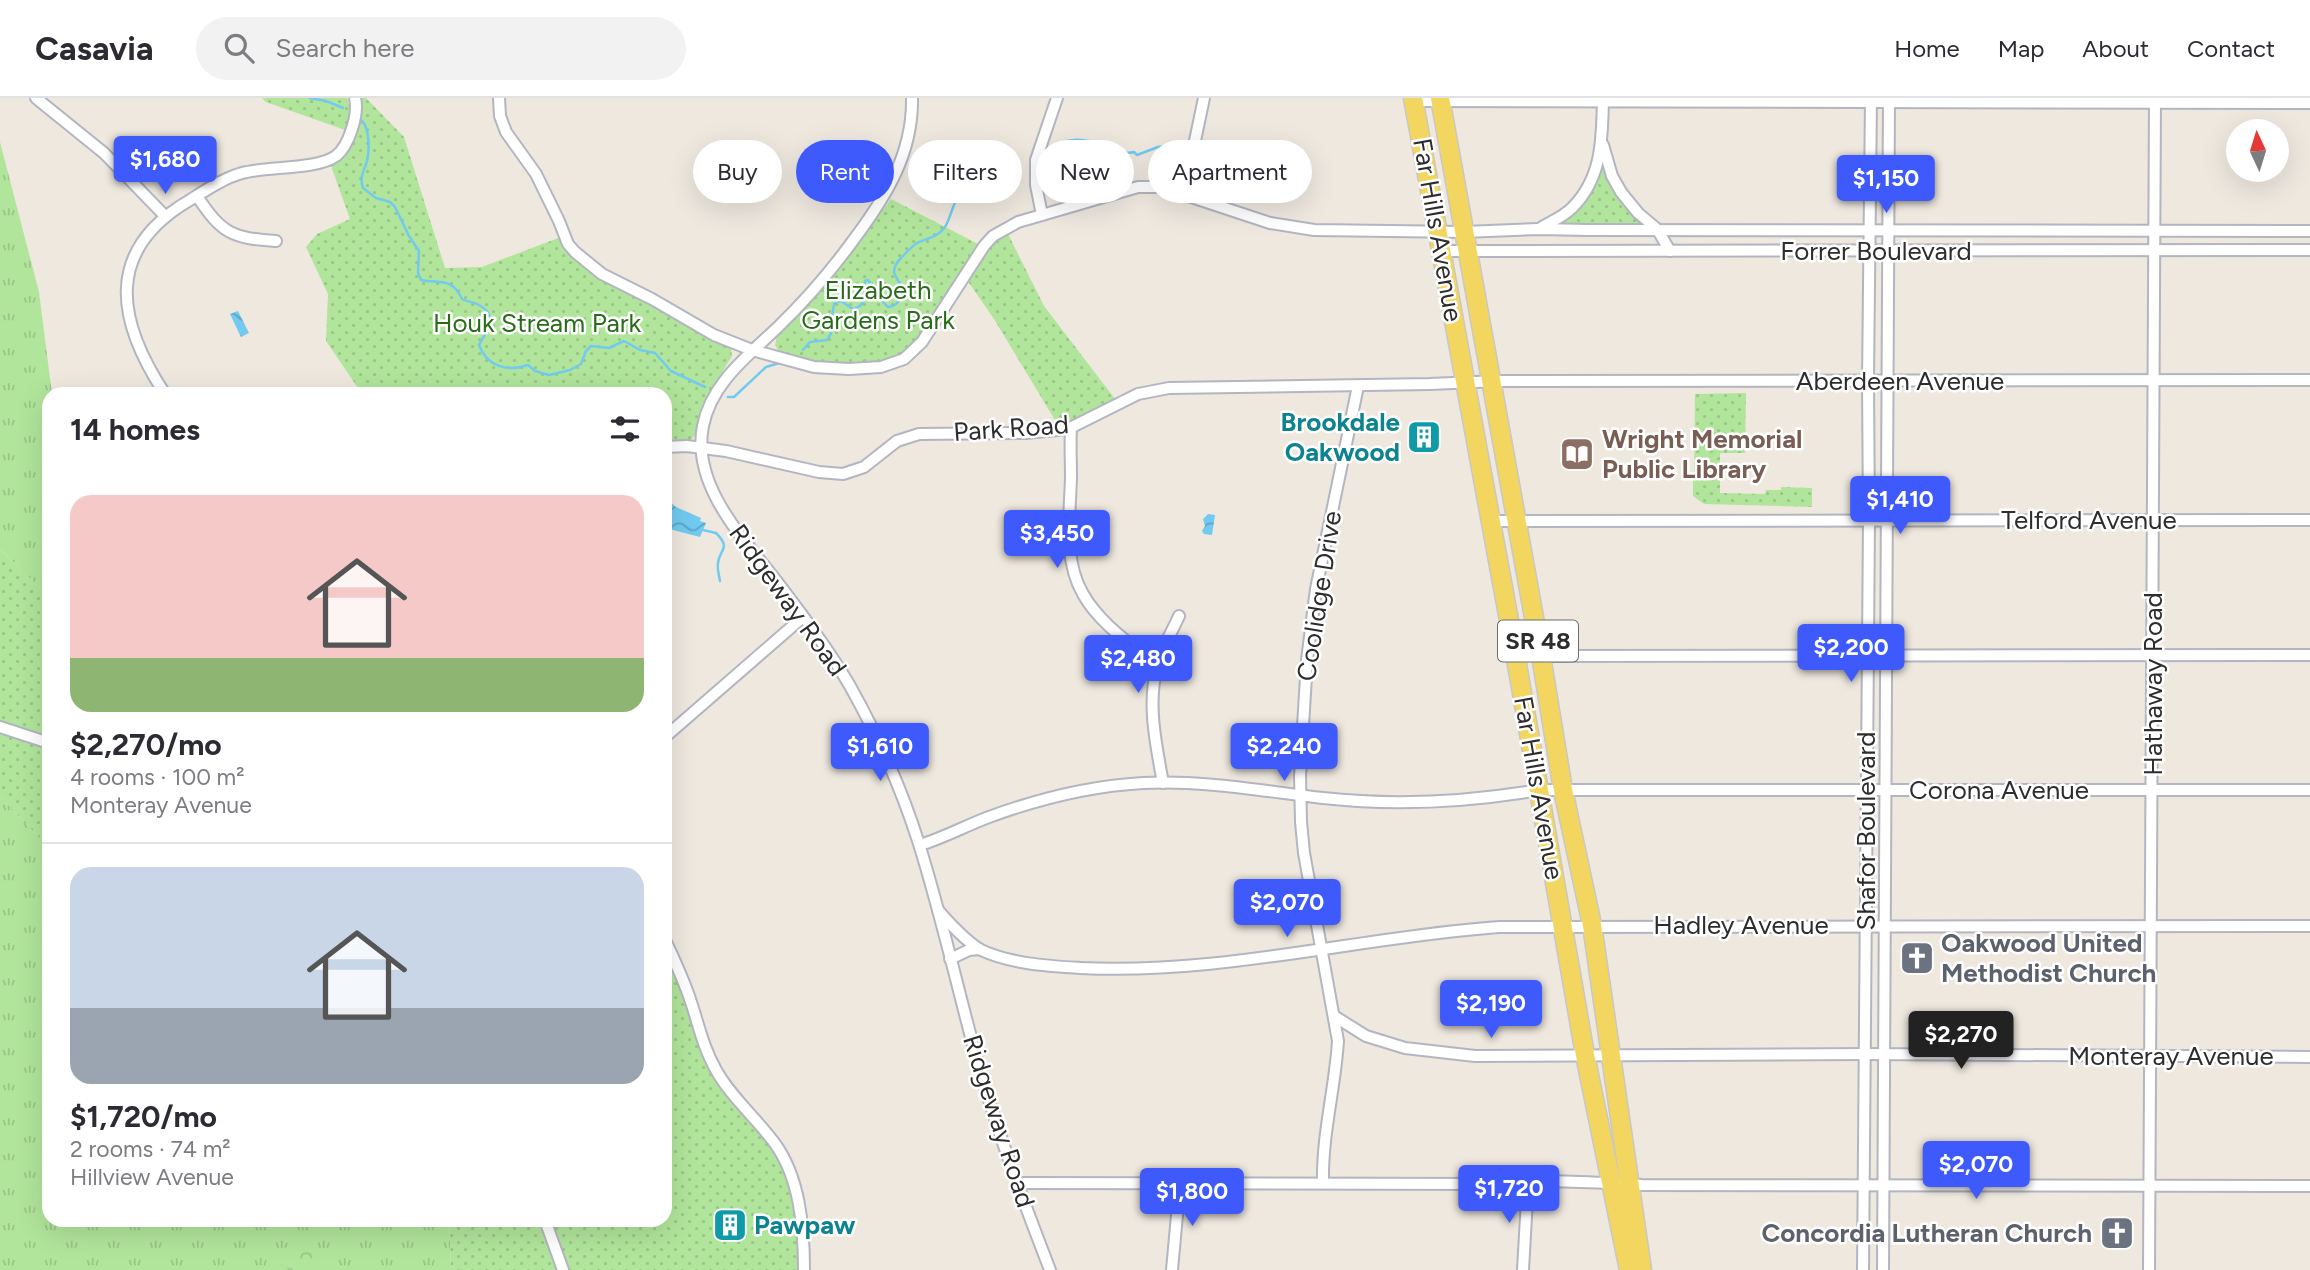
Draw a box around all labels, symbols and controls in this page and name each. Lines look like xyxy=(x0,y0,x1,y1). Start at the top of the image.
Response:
search box xyxy=(196,17,686,80)
text: Casavia xyxy=(35,29,154,68)
icon: search xyxy=(220,29,258,67)
text: Search here xyxy=(276,32,415,64)
text: Home xyxy=(1894,34,1960,63)
text: Map xyxy=(1998,34,2044,63)
text: About xyxy=(2082,34,2149,63)
text: Contact xyxy=(2187,34,2275,63)
north arrow xyxy=(2226,119,2289,182)
map controls xyxy=(2226,119,2289,182)
pin: $1,680 xyxy=(108,136,222,196)
street label: Far Hills Avenue xyxy=(1406,136,1470,324)
chip: Buy xyxy=(693,140,782,203)
chip: Rent xyxy=(796,140,894,203)
chip: Filters xyxy=(908,140,1022,203)
chip: New xyxy=(1036,140,1134,203)
chip: Apartment xyxy=(1148,140,1312,203)
text: $1,680 xyxy=(130,145,200,173)
pin: $1,150 xyxy=(1829,156,1943,215)
text: $1,150 xyxy=(1853,164,1919,192)
street label: Forrer Boulevard xyxy=(1780,235,1972,267)
park label: Elizabeth Gardens Park xyxy=(801,274,955,336)
park label: Houk Stream Park xyxy=(433,307,641,339)
street label: Aberdeen Avenue xyxy=(1796,365,2004,397)
place label: Brookdale Oakwood xyxy=(1281,406,1400,468)
street label: Park Road xyxy=(952,408,1070,448)
icon: filters xyxy=(606,410,644,448)
text: 14 homes xyxy=(70,411,200,448)
building icon: Brookdale Oakwood xyxy=(1405,418,1443,456)
place label: Wright Memorial Public Library xyxy=(1602,423,1802,485)
library icon: Wright Memorial Public Library xyxy=(1558,435,1596,473)
pin: $1,410 xyxy=(1843,476,1957,536)
text: $1,410 xyxy=(1866,485,1934,513)
street label: Telford Avenue xyxy=(2001,504,2177,536)
street label: Coolidge Drive xyxy=(1290,509,1348,683)
pin: $3,450 xyxy=(1000,510,1114,570)
street label: Ridgeway Road xyxy=(722,518,854,682)
text: $3,450 xyxy=(1020,519,1094,547)
icon: home xyxy=(294,540,420,666)
street label: Hathaway Road xyxy=(2137,592,2169,776)
road number: SR 48 xyxy=(1498,620,1578,662)
pin: $2,200 xyxy=(1794,624,1908,684)
text: $2,200 xyxy=(1813,633,1889,661)
pin: $2,480 xyxy=(1081,636,1195,695)
text: $2,480 xyxy=(1100,644,1176,672)
street label: Far Hills Avenue xyxy=(1507,694,1571,882)
pin: $1,610 xyxy=(823,724,937,783)
pin: $2,240 xyxy=(1227,724,1341,783)
text: $2,270/mo xyxy=(70,726,222,763)
street label: Shafor Boulevard xyxy=(1850,731,1882,931)
text: $1,610 xyxy=(847,732,913,760)
text: $2,240 xyxy=(1247,732,1321,760)
text: 4 rooms · 100 m² xyxy=(70,763,244,791)
street label: Corona Avenue xyxy=(1909,774,2089,806)
text: Monteray Avenue xyxy=(70,791,252,819)
pin: $2,070 xyxy=(1230,880,1344,939)
text: $2,070 xyxy=(1250,888,1324,916)
street label: Hadley Avenue xyxy=(1653,909,1829,941)
icon: home xyxy=(294,912,420,1038)
place label: Oakwood United Methodist Church xyxy=(1941,927,2156,989)
church icon: Oakwood United Methodist Church xyxy=(1898,939,1936,977)
pin: $2,190 xyxy=(1434,981,1548,1040)
text: $2,190 xyxy=(1456,989,1526,1017)
pin: $2,270 xyxy=(1904,1012,2018,1071)
text: $2,270 xyxy=(1925,1020,1997,1048)
street label: Ridgeway Road xyxy=(956,1031,1042,1211)
street label: Monteray Avenue xyxy=(2068,1040,2274,1072)
text: $1,720/mo xyxy=(70,1098,217,1135)
text: 2 rooms · 74 m² xyxy=(70,1135,231,1163)
pin: $2,070 xyxy=(1919,1142,2033,1201)
text: $2,070 xyxy=(1939,1150,2013,1178)
text: Hillview Avenue xyxy=(70,1163,234,1191)
pin: $1,720 xyxy=(1452,1166,1566,1225)
pin: $1,800 xyxy=(1135,1168,1249,1228)
text: $1,720 xyxy=(1474,1174,1544,1202)
text: $1,800 xyxy=(1156,1177,1228,1205)
building icon: Pawpaw xyxy=(711,1206,749,1244)
place label: Pawpaw xyxy=(754,1209,856,1241)
church icon: Concordia Lutheran Church xyxy=(2098,1214,2136,1252)
place label: Concordia Lutheran Church xyxy=(1761,1217,2092,1249)

